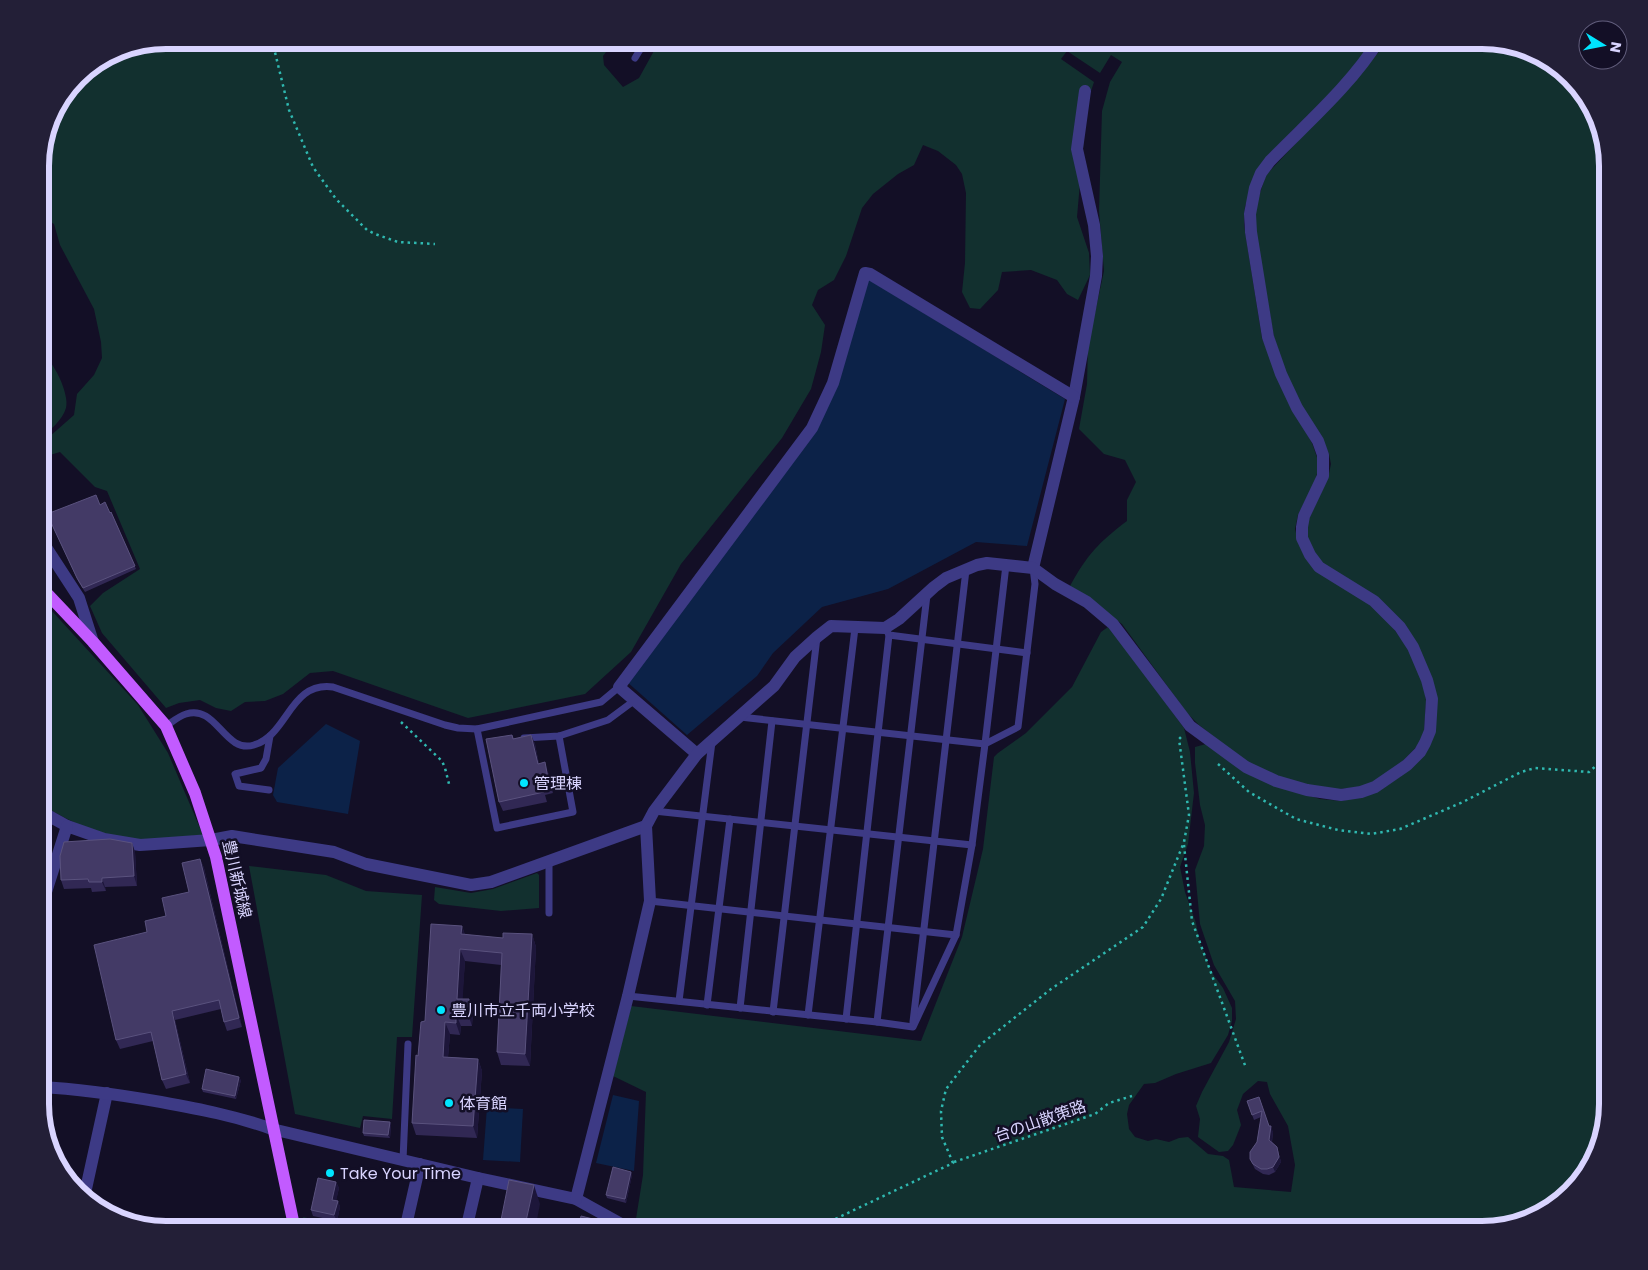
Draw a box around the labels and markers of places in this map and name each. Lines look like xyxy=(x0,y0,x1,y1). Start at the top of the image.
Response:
place label: 管理棟 xyxy=(534,772,582,795)
marker: 管理棟 xyxy=(518,777,530,789)
place label: 豊川市立千両小学校 xyxy=(451,999,595,1022)
marker: 豊川市立千両小学校 xyxy=(435,1004,447,1016)
place label: 体育館 xyxy=(459,1092,507,1115)
marker: 体育館 xyxy=(443,1097,455,1109)
place label: Take Your Time xyxy=(340,1162,461,1185)
marker: Take Your Time xyxy=(324,1167,336,1179)

